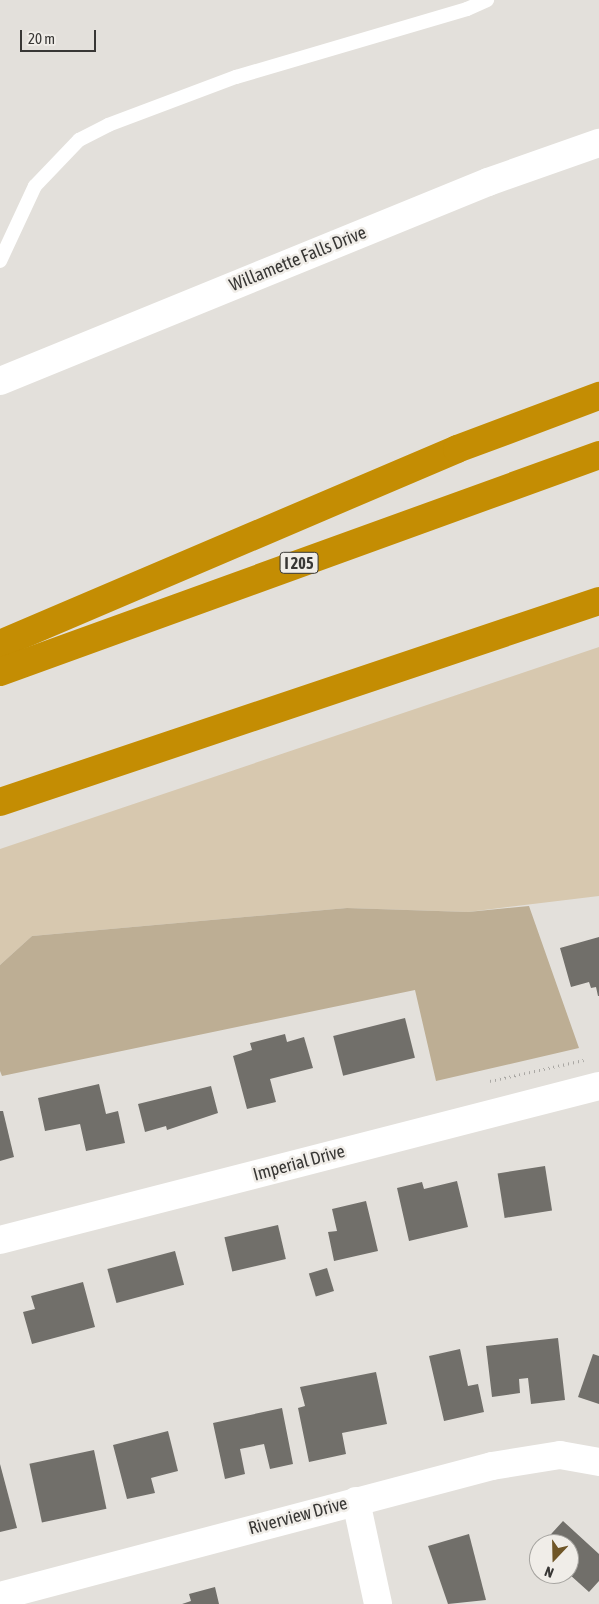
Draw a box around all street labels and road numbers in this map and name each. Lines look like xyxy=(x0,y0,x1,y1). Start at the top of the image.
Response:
street label: Willamette Falls Drive xyxy=(226,222,370,296)
road number: I 205 xyxy=(279,550,319,576)
street label: Imperial Drive xyxy=(251,1140,347,1186)
street label: Riverview Drive xyxy=(246,1492,350,1540)

